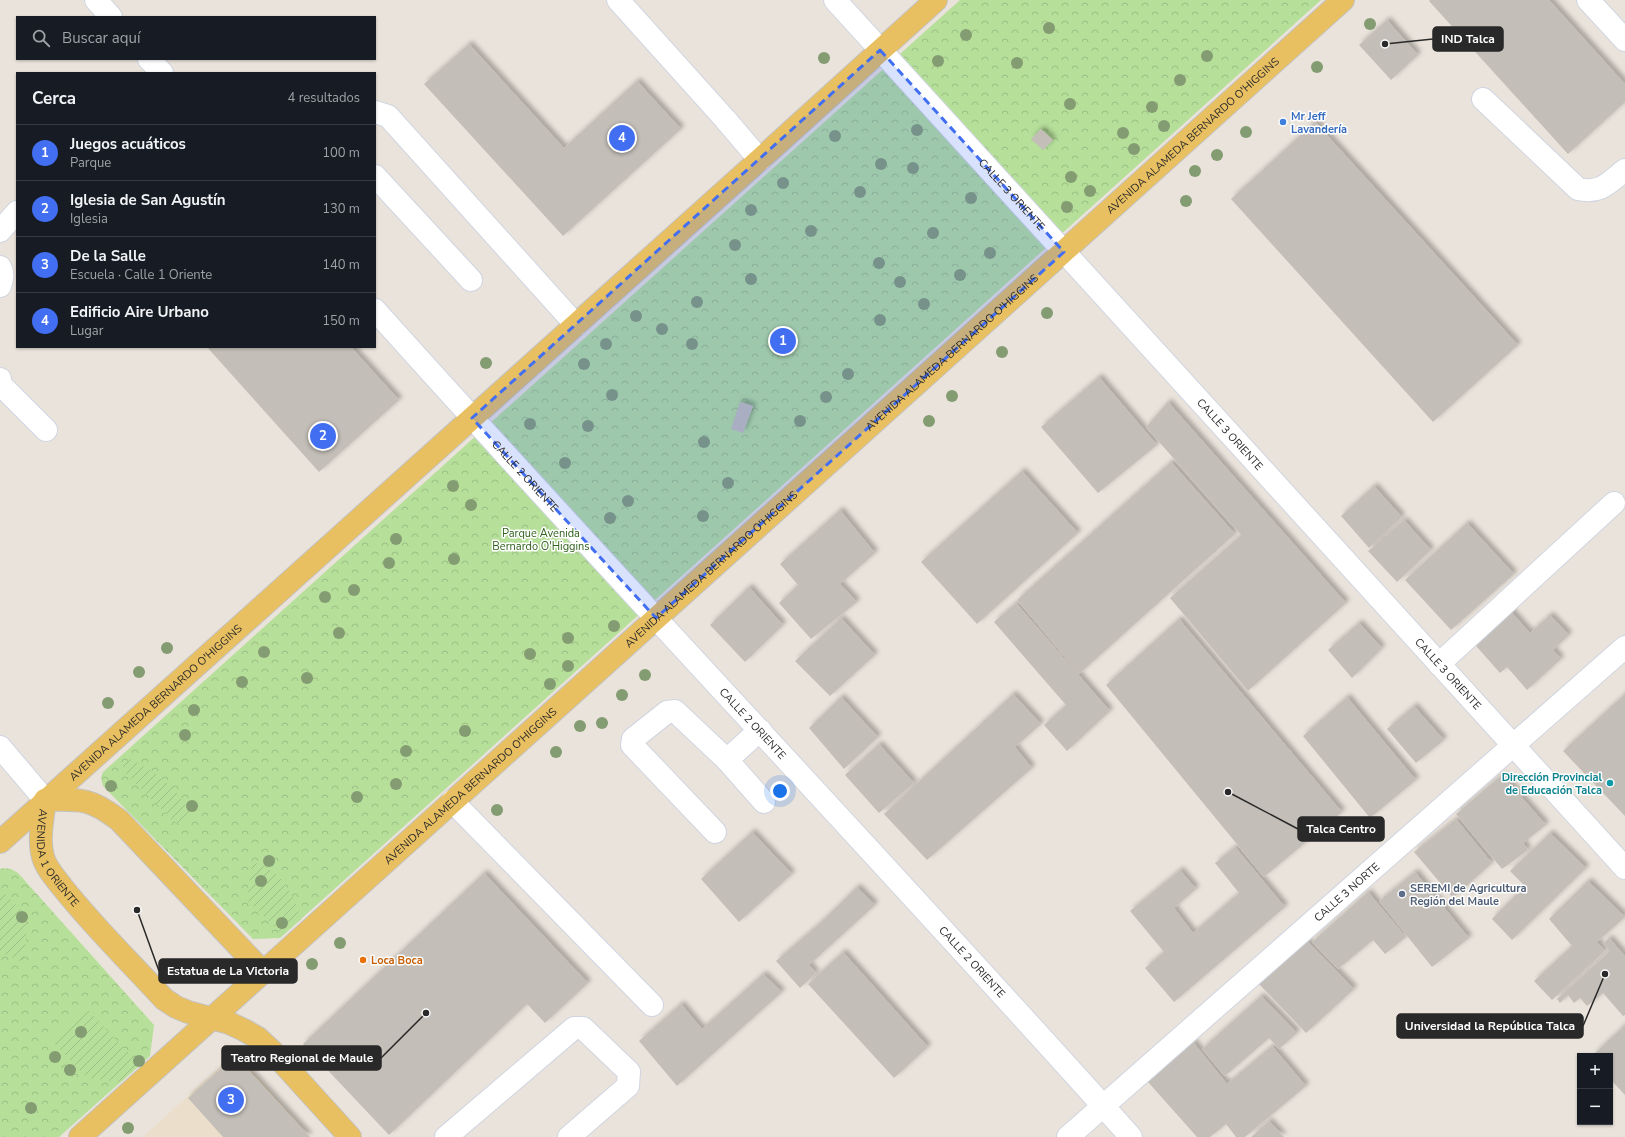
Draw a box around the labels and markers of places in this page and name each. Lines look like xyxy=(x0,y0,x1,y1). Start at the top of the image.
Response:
callout: IND Talca xyxy=(1433,27,1503,51)
place label: Mr Jeff Lavandería xyxy=(1291,109,1347,137)
marker: Mr Jeff Lavandería xyxy=(1278,117,1288,127)
pin: 4 xyxy=(609,123,635,153)
pin: 1 xyxy=(770,326,796,356)
pin: 2 xyxy=(310,421,336,451)
place label: Dirección Provincial de Educación Talca xyxy=(1502,770,1602,798)
marker: Dirección Provincial de Educación Talca xyxy=(1605,778,1615,788)
callout: Talca Centro xyxy=(1298,817,1384,841)
place label: SEREMI de Agricultura Región del Maule xyxy=(1410,881,1526,909)
marker: SEREMI de Agricultura Región del Maule xyxy=(1397,889,1407,899)
place label: Loca Boca xyxy=(371,953,423,968)
marker: Loca Boca xyxy=(358,955,368,965)
callout: Estatua de La Victoria xyxy=(159,959,297,983)
callout: Universidad la República Talca xyxy=(1397,1014,1583,1038)
callout: Teatro Regional de Maule xyxy=(222,1046,381,1070)
pin: 3 xyxy=(218,1085,244,1115)

